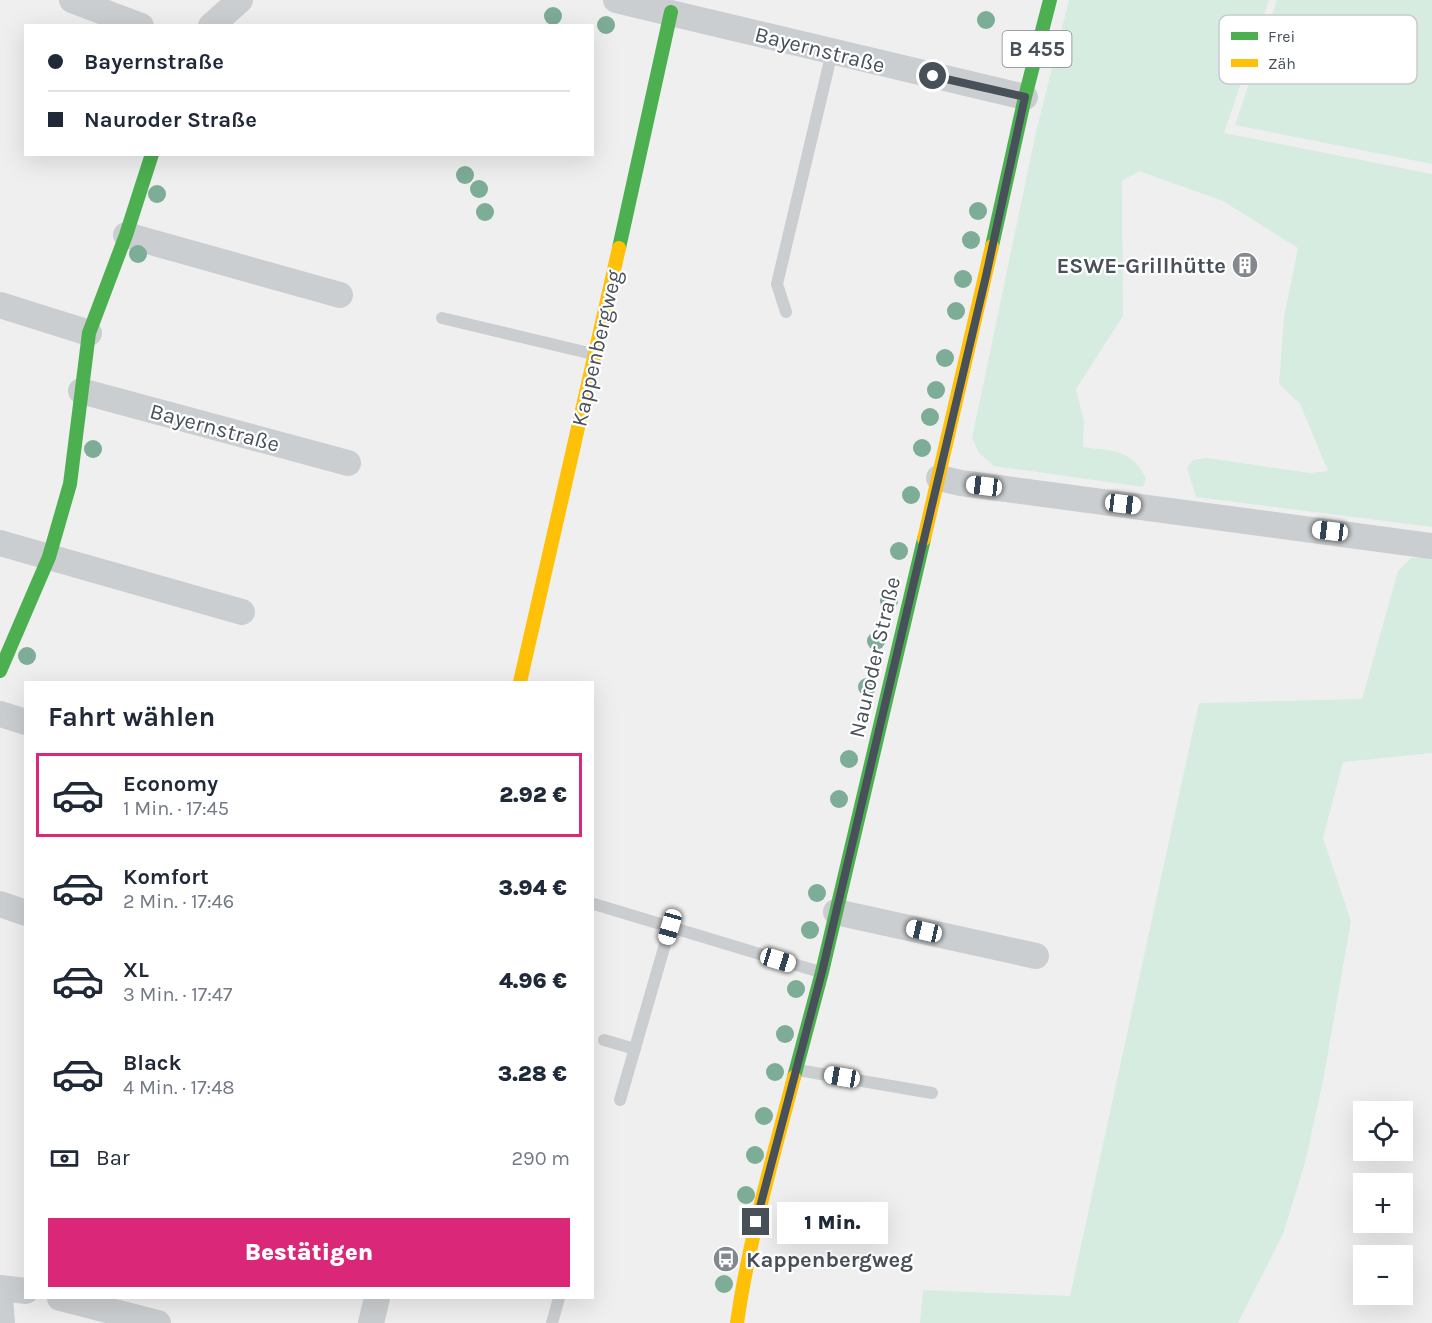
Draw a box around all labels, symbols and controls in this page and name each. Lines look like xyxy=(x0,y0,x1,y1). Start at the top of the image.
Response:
legend xyxy=(1219,15,1417,84)
street label: Bayernstraße xyxy=(752,21,888,79)
text: Frei xyxy=(1268,27,1295,46)
road number: B 455 xyxy=(1002,31,1072,67)
text: Bayernstraße xyxy=(84,49,224,75)
text: Zäh xyxy=(1268,54,1296,73)
route start xyxy=(919,62,946,89)
text: Nauroder Straße xyxy=(84,107,257,133)
building icon: ESWE-Grillhütte xyxy=(1230,250,1260,280)
place label: ESWE-Grillhütte xyxy=(1056,253,1226,279)
street label: Kappenbergweg xyxy=(566,267,628,429)
street label: Bayernstraße xyxy=(147,398,282,458)
car xyxy=(965,475,1003,497)
car xyxy=(1104,493,1142,515)
car xyxy=(1311,520,1349,542)
street label: Nauroder Straße xyxy=(844,574,906,740)
text: Fahrt wählen xyxy=(48,701,215,733)
icon: car xyxy=(51,768,105,822)
text: Economy xyxy=(123,771,218,797)
text: 2.92 € xyxy=(499,782,567,808)
text: 1 Min. · 17:45 xyxy=(123,797,229,820)
icon: car xyxy=(51,861,105,915)
text: Komfort xyxy=(123,864,209,890)
text: 3.94 € xyxy=(499,875,567,901)
text: 2 Min. · 17:46 xyxy=(123,890,234,913)
car xyxy=(656,907,684,947)
car xyxy=(904,918,944,944)
car xyxy=(758,946,798,974)
icon: car xyxy=(51,954,105,1008)
text: XL xyxy=(123,957,149,983)
text: 4.96 € xyxy=(499,968,567,994)
text: 3 Min. · 17:47 xyxy=(123,983,232,1006)
icon: car xyxy=(51,1047,105,1101)
text: Black xyxy=(123,1050,182,1076)
text: 3.28 € xyxy=(498,1061,567,1087)
car xyxy=(823,1065,861,1089)
text: 4 Min. · 17:48 xyxy=(123,1076,235,1099)
map controls xyxy=(1353,1101,1413,1305)
button: locate xyxy=(1353,1101,1413,1161)
icon: cash xyxy=(48,1142,81,1175)
text: Bar xyxy=(96,1145,130,1171)
text: 290 m xyxy=(511,1147,570,1170)
button: + xyxy=(1353,1173,1413,1233)
callout: 1 Min. xyxy=(777,1201,888,1243)
route end xyxy=(742,1208,769,1235)
text: 1 Min. xyxy=(804,1211,861,1234)
button: Bestätigen xyxy=(48,1218,570,1287)
bus stop icon: Kappenbergweg xyxy=(711,1244,741,1274)
button: − xyxy=(1353,1245,1413,1305)
place label: Kappenbergweg xyxy=(746,1247,913,1273)

